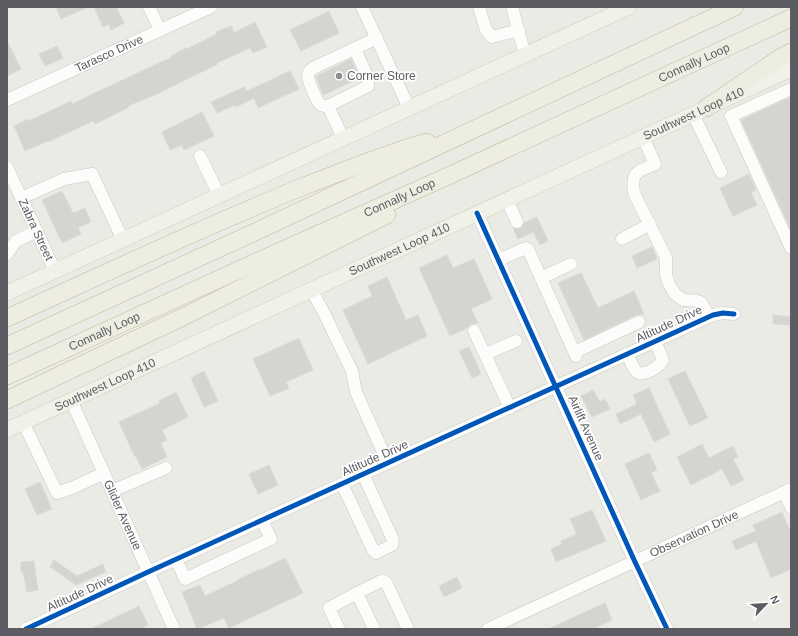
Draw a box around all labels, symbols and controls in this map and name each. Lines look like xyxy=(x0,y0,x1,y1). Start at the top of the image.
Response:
street label: Tarasco Drive xyxy=(73,32,146,75)
street label: Connally Loop xyxy=(656,40,732,85)
place label: Corner Store xyxy=(347,69,416,83)
marker: Corner Store xyxy=(334,71,344,81)
street label: Southwest Loop 410 xyxy=(641,84,747,143)
street label: Connally Loop xyxy=(361,176,438,220)
street label: Zabra Street xyxy=(16,196,57,264)
street label: Southwest Loop 410 xyxy=(347,220,452,279)
street label: Altitude Drive xyxy=(634,302,705,345)
street label: Connally Loop xyxy=(66,309,142,354)
street label: Southwest Loop 410 xyxy=(52,355,158,414)
street label: Airlift Avenue xyxy=(565,393,607,463)
street label: Altitude Drive xyxy=(340,437,411,479)
street label: Glider Avenue xyxy=(101,478,145,552)
street label: Observation Drive xyxy=(647,507,741,560)
street label: Altitude Drive xyxy=(45,571,116,614)
north arrow xyxy=(746,584,786,624)
text: N xyxy=(768,594,782,606)

